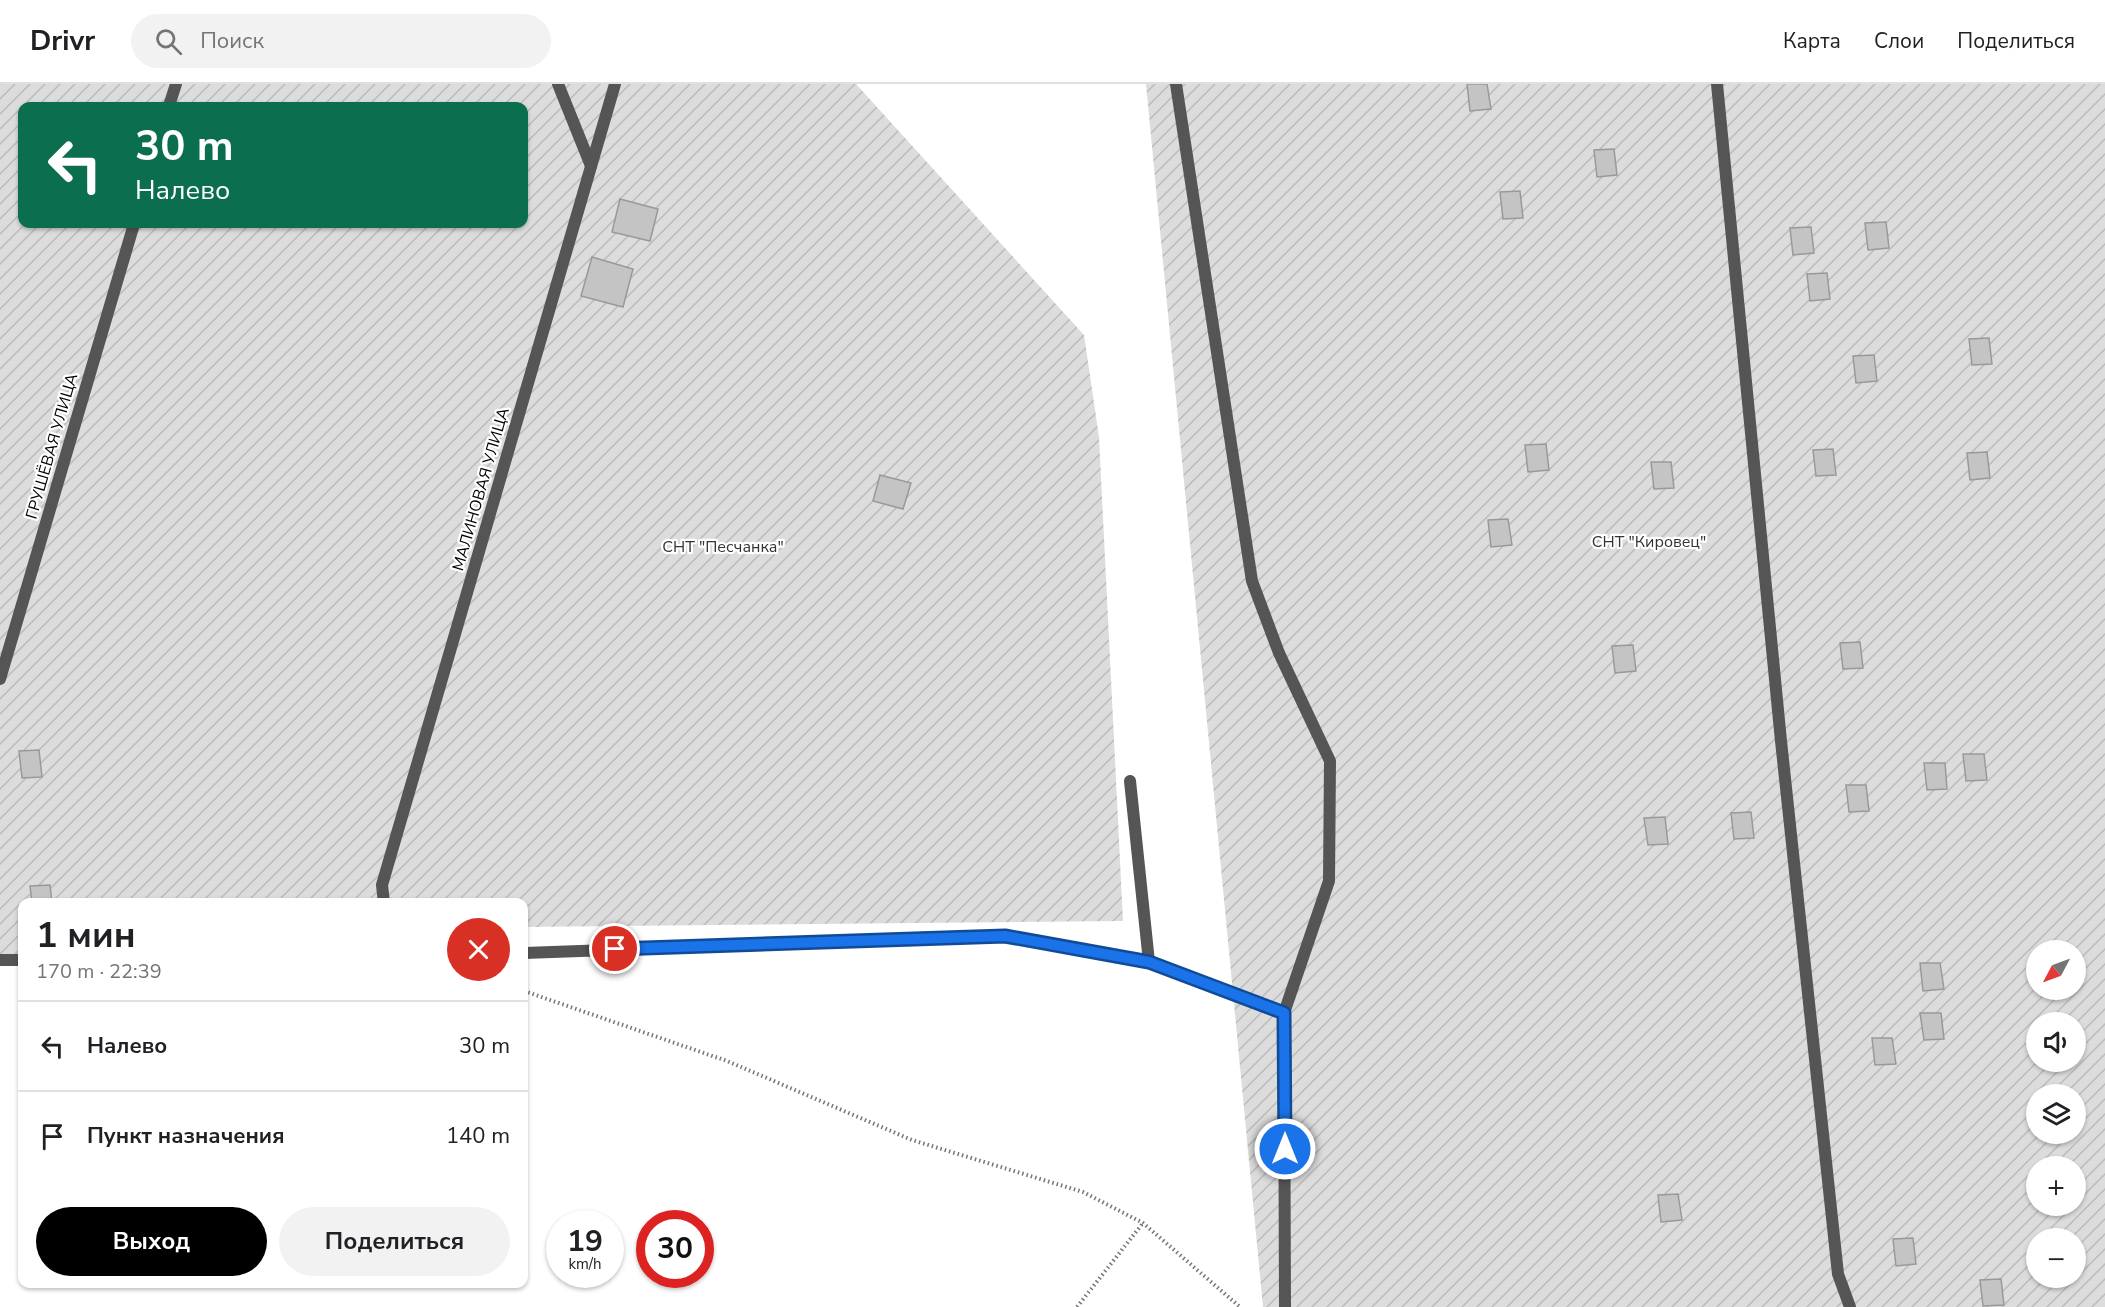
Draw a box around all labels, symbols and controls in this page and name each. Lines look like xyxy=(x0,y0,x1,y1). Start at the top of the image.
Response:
search box xyxy=(131,14,551,68)
text: Drivr xyxy=(30,22,95,60)
icon: search xyxy=(152,25,185,58)
text: Поиск xyxy=(200,26,264,56)
text: Карта xyxy=(1783,27,1841,55)
text: Слои xyxy=(1874,27,1924,55)
text: Поделиться xyxy=(1957,27,2075,55)
text: 30 m xyxy=(135,118,234,175)
icon: left xyxy=(36,126,114,204)
text: Налево xyxy=(135,172,230,209)
street label: ГРУШЁВАЯ УЛИЦА xyxy=(21,370,83,522)
street label: МАЛИНОВАЯ УЛИЦА xyxy=(447,405,515,574)
park label: СНТ "Кировец" xyxy=(1592,531,1706,553)
park label: СНТ "Песчанка" xyxy=(662,536,784,558)
text: 1 мин xyxy=(36,911,136,960)
button: close xyxy=(447,918,510,981)
pin xyxy=(589,923,640,974)
icon: arrive xyxy=(598,932,631,965)
north arrow xyxy=(2026,940,2086,1000)
map controls xyxy=(2026,940,2086,1288)
text: 170 m · 22:39 xyxy=(36,958,162,985)
button: sound xyxy=(2026,1012,2086,1072)
icon: left xyxy=(36,1030,69,1063)
text: Налево xyxy=(87,1031,167,1061)
text: 30 m xyxy=(459,1031,510,1061)
button: layers xyxy=(2026,1084,2086,1144)
position arrow xyxy=(1253,1117,1317,1181)
icon: arrive xyxy=(36,1120,69,1153)
text: Пункт назначения xyxy=(87,1121,285,1151)
text: 140 m xyxy=(446,1121,510,1151)
button: + xyxy=(2026,1156,2086,1216)
button: Выход xyxy=(36,1207,267,1276)
button: Поделиться xyxy=(279,1207,510,1276)
speed limit sign: 30 xyxy=(636,1210,714,1288)
text: 19 xyxy=(567,1221,603,1262)
button: − xyxy=(2026,1228,2086,1288)
text: km/h xyxy=(568,1254,602,1274)

